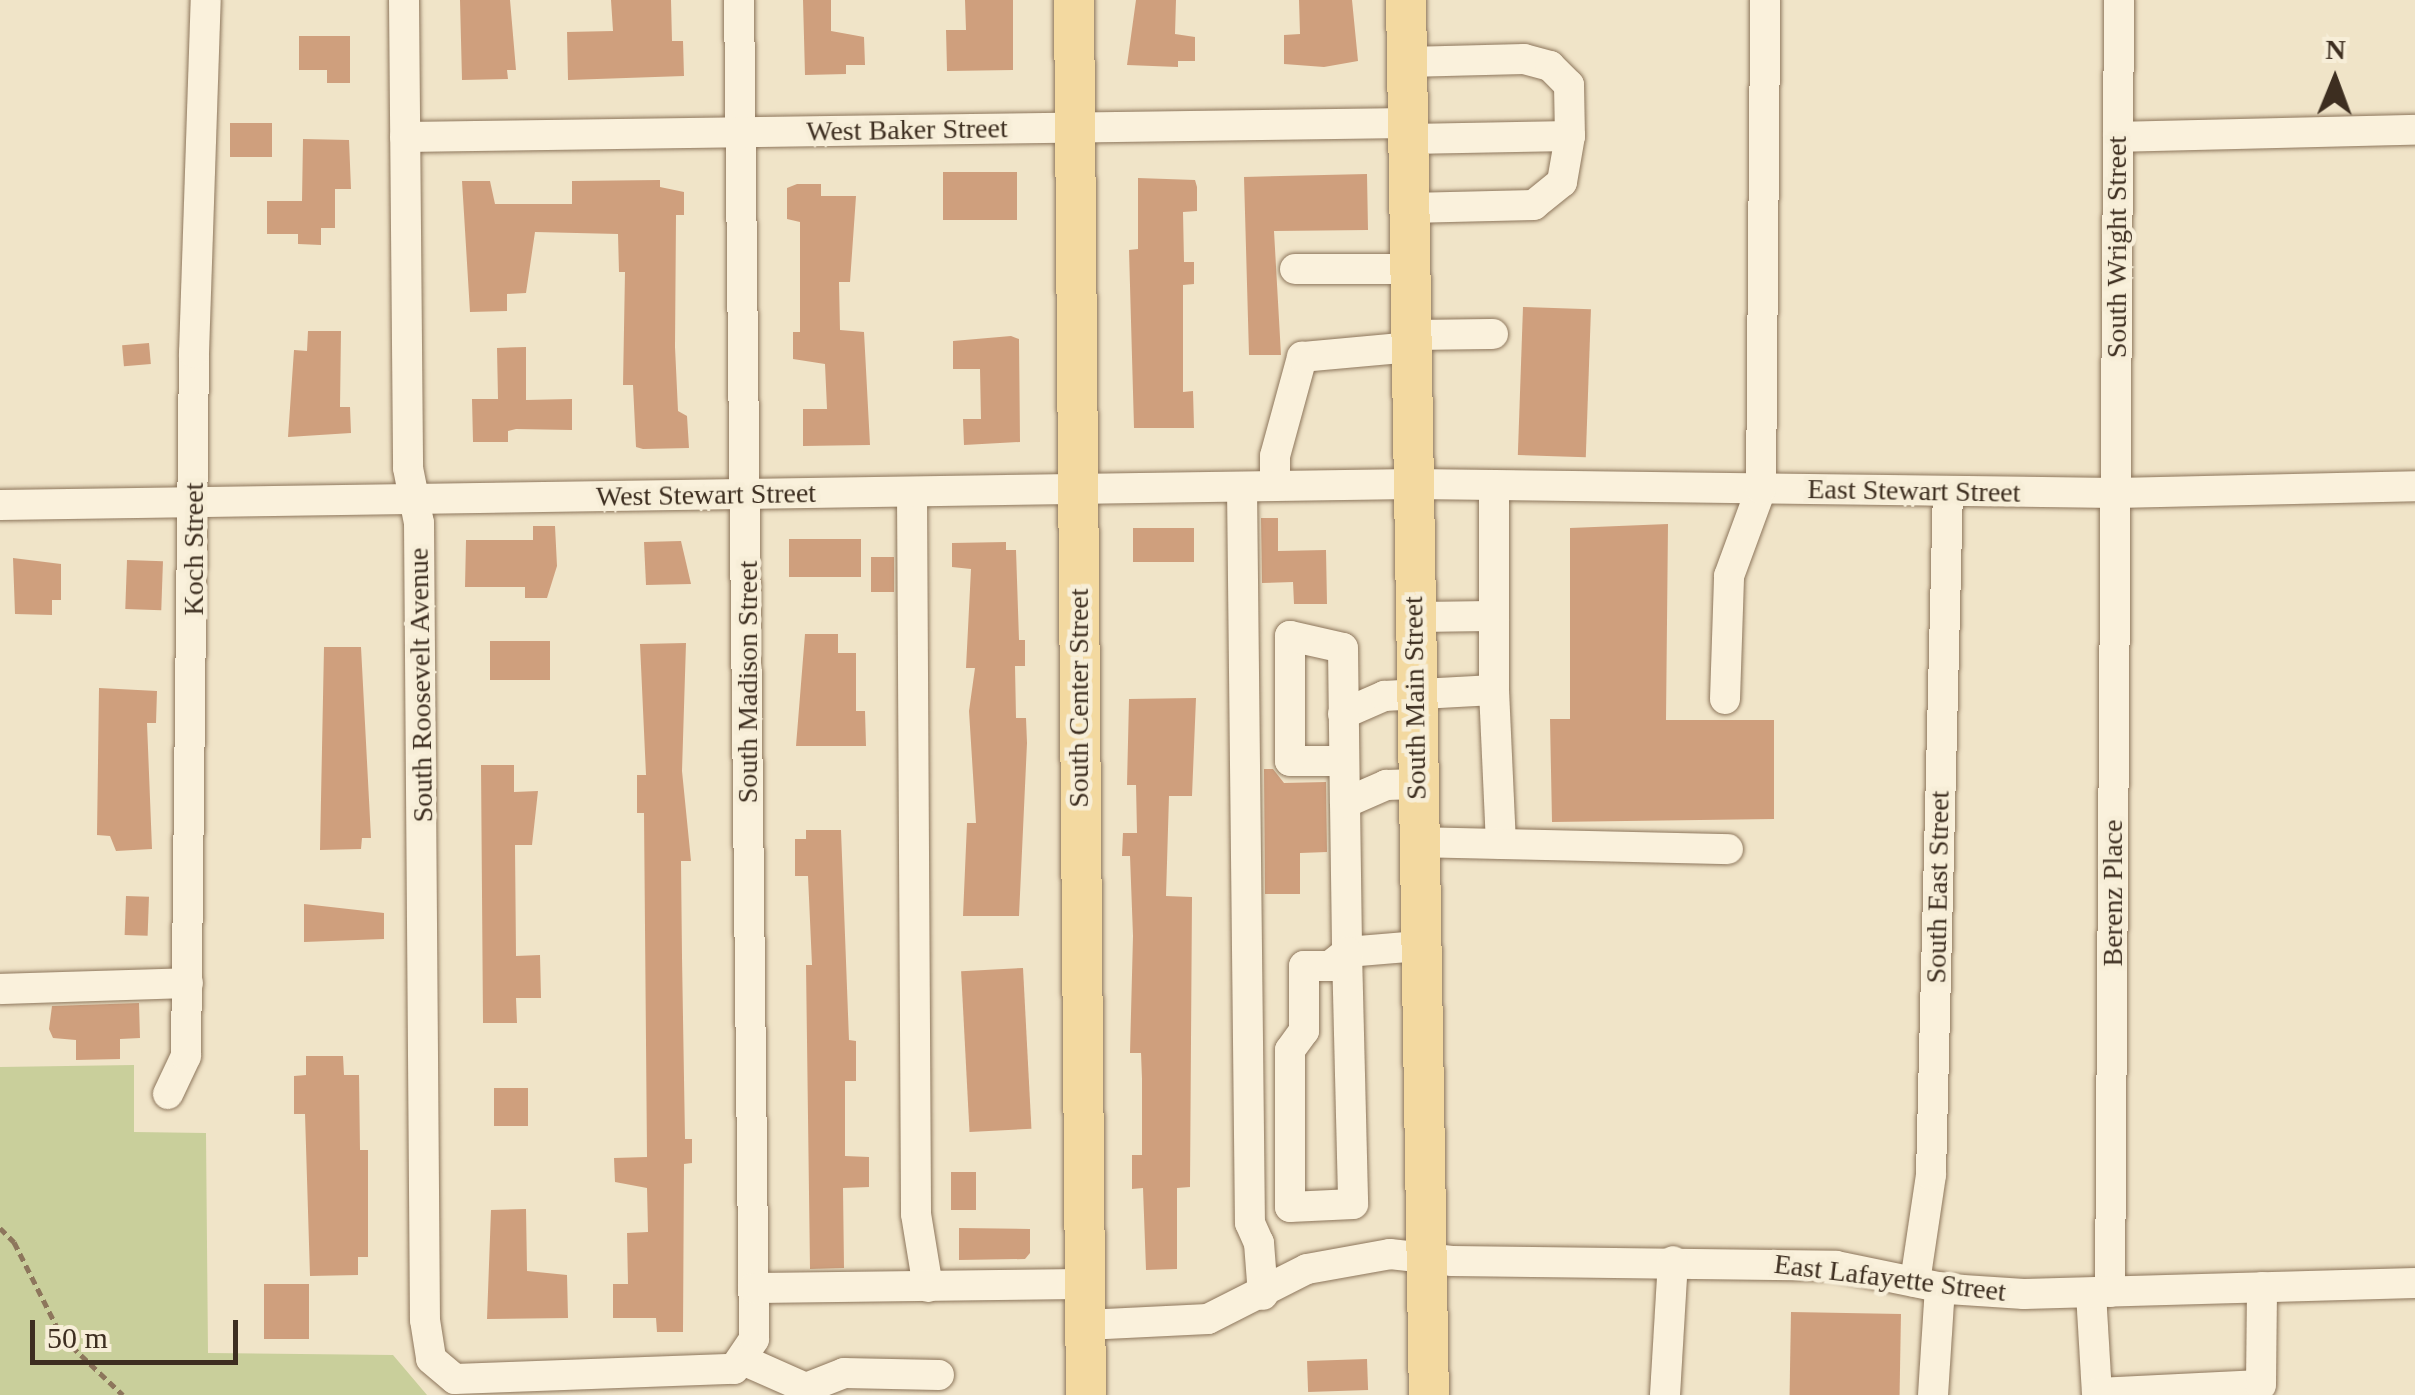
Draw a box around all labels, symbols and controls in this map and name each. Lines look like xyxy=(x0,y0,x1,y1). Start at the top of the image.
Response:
north arrow xyxy=(2285,30,2385,130)
text: N xyxy=(2325,34,2346,65)
street label: West Baker Street xyxy=(806,111,1008,149)
street label: South Wright Street xyxy=(2100,136,2134,358)
street label: East Stewart Street xyxy=(1807,472,2021,510)
street label: West Stewart Street xyxy=(596,476,816,514)
street label: Koch Street xyxy=(177,483,211,615)
street label: South Roosevelt Avenue xyxy=(402,547,440,823)
street label: South Madison Street xyxy=(731,561,765,803)
street label: South Center Street xyxy=(1062,588,1096,808)
street label: South Main Street xyxy=(1396,596,1434,800)
street label: South East Street xyxy=(1920,790,1956,984)
street label: Berenz Place xyxy=(2096,820,2130,966)
street label: East Lafayette Street xyxy=(1772,1247,2008,1309)
scale bar xyxy=(35,1300,242,1362)
text: 50 m xyxy=(47,1321,108,1354)

